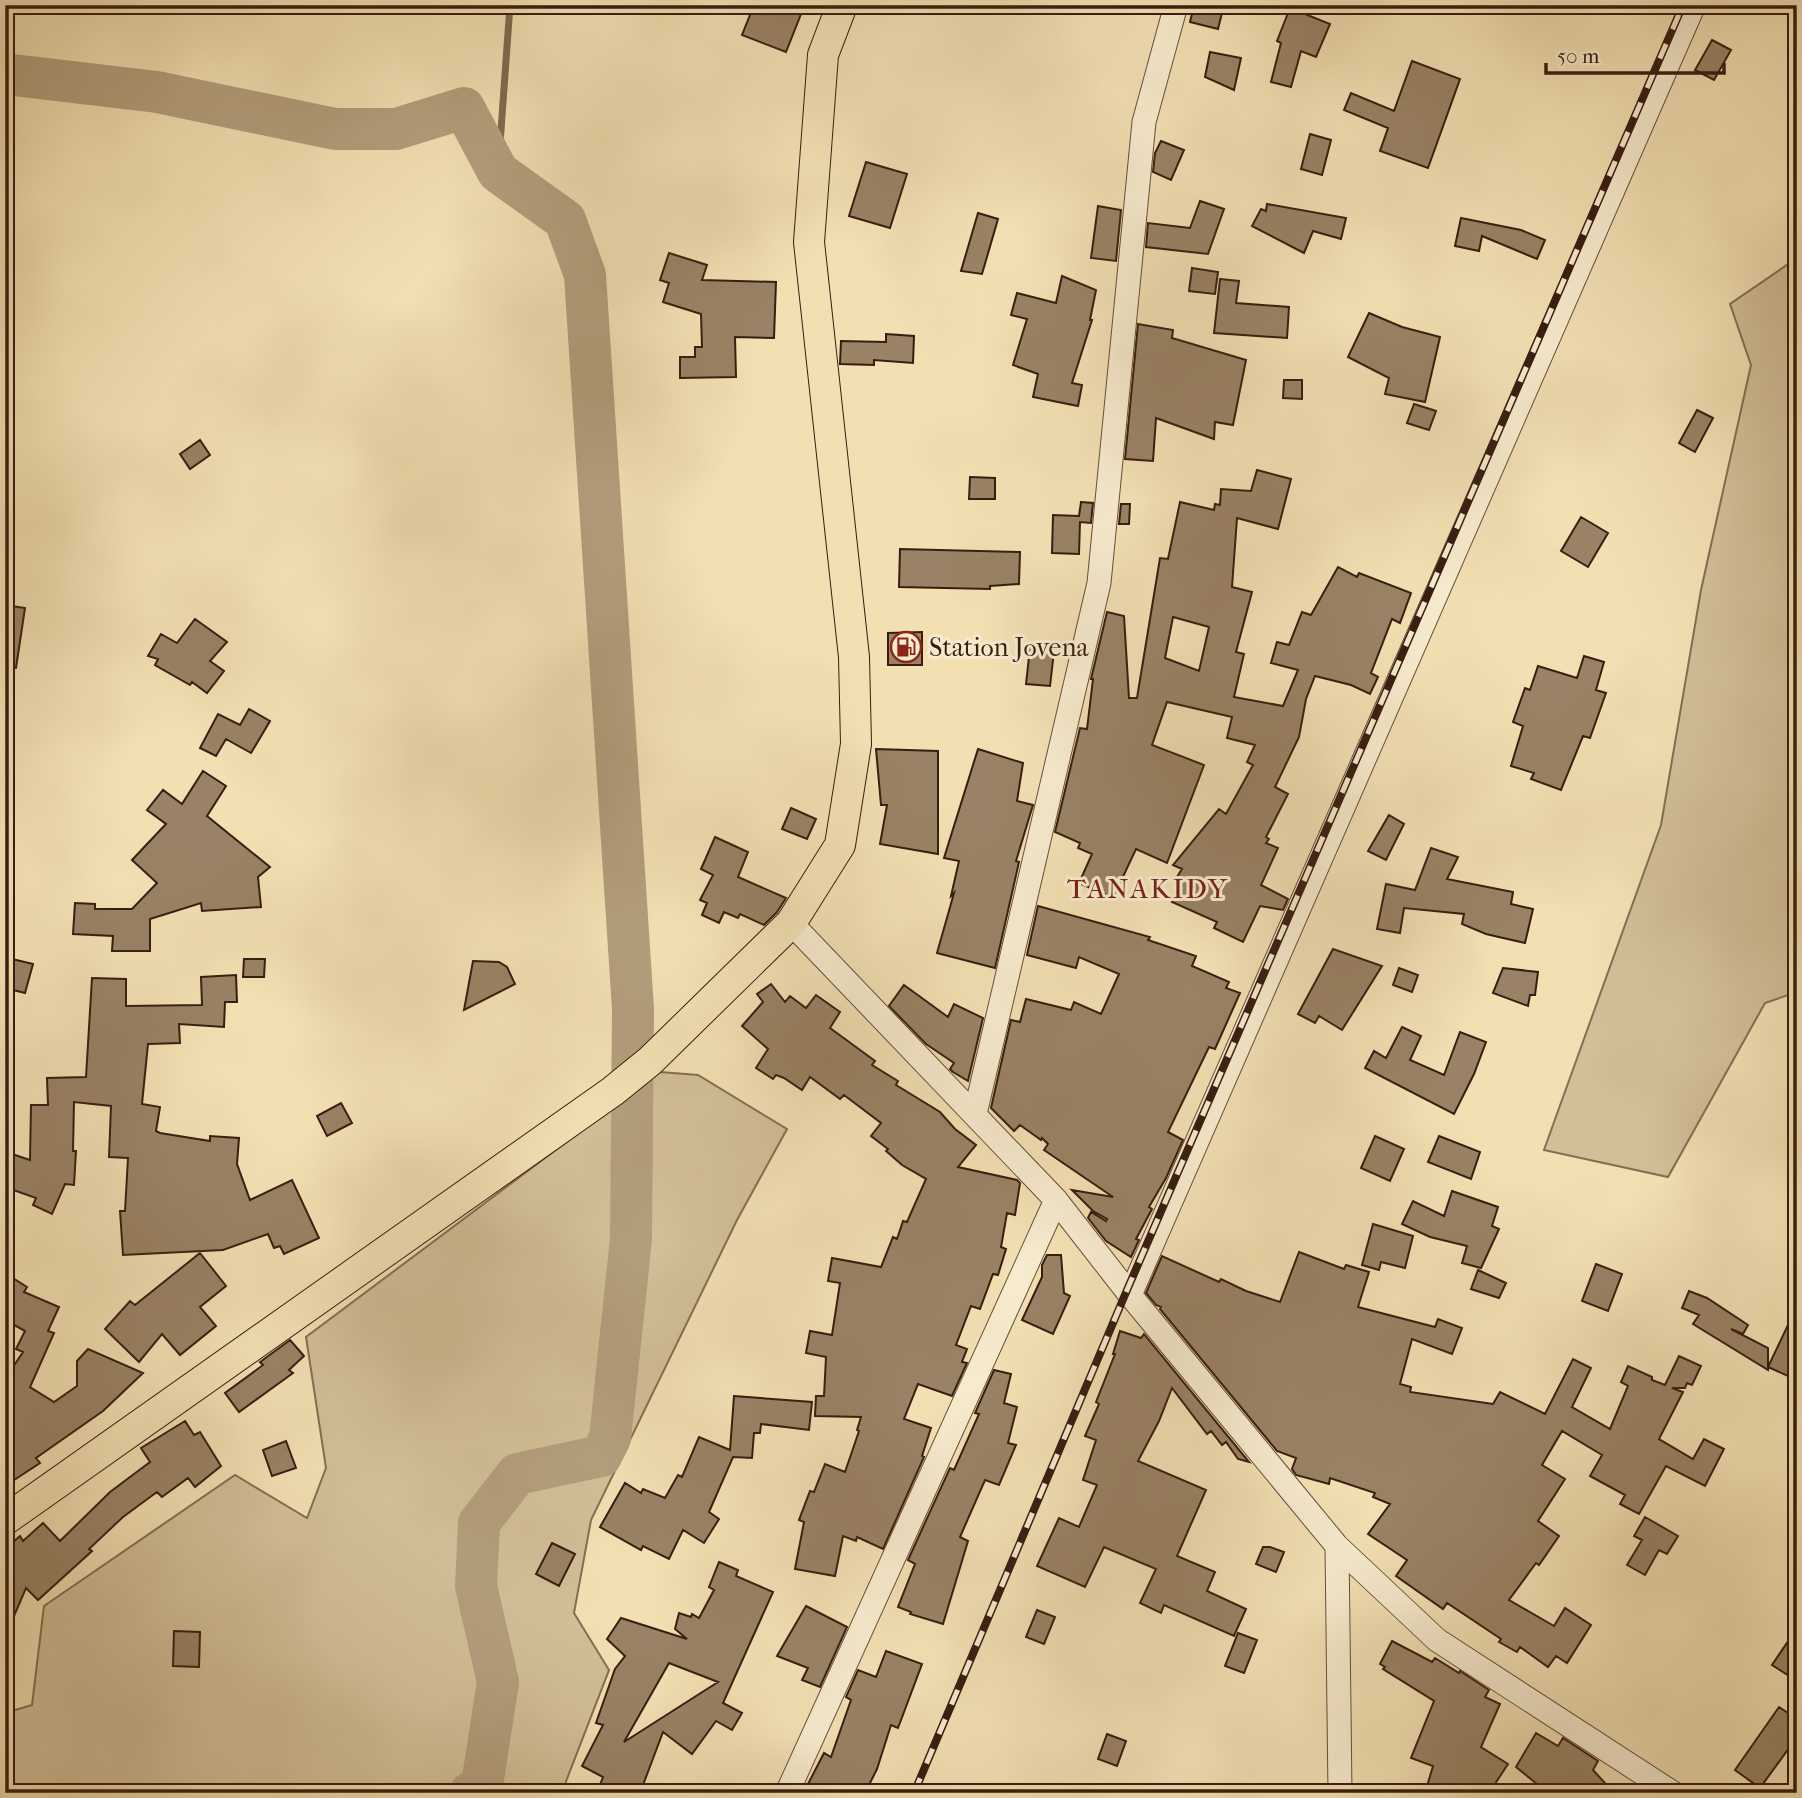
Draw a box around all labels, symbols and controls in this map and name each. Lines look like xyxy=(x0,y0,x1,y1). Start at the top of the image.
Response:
scale bar xyxy=(1546,32,1725,76)
text: 50 m xyxy=(1557,44,1600,68)
fuel station icon: Station Jovena xyxy=(889,630,923,664)
place label: Station Jovena xyxy=(929,632,1090,663)
district label: TANAKIDY xyxy=(1067,872,1229,905)

